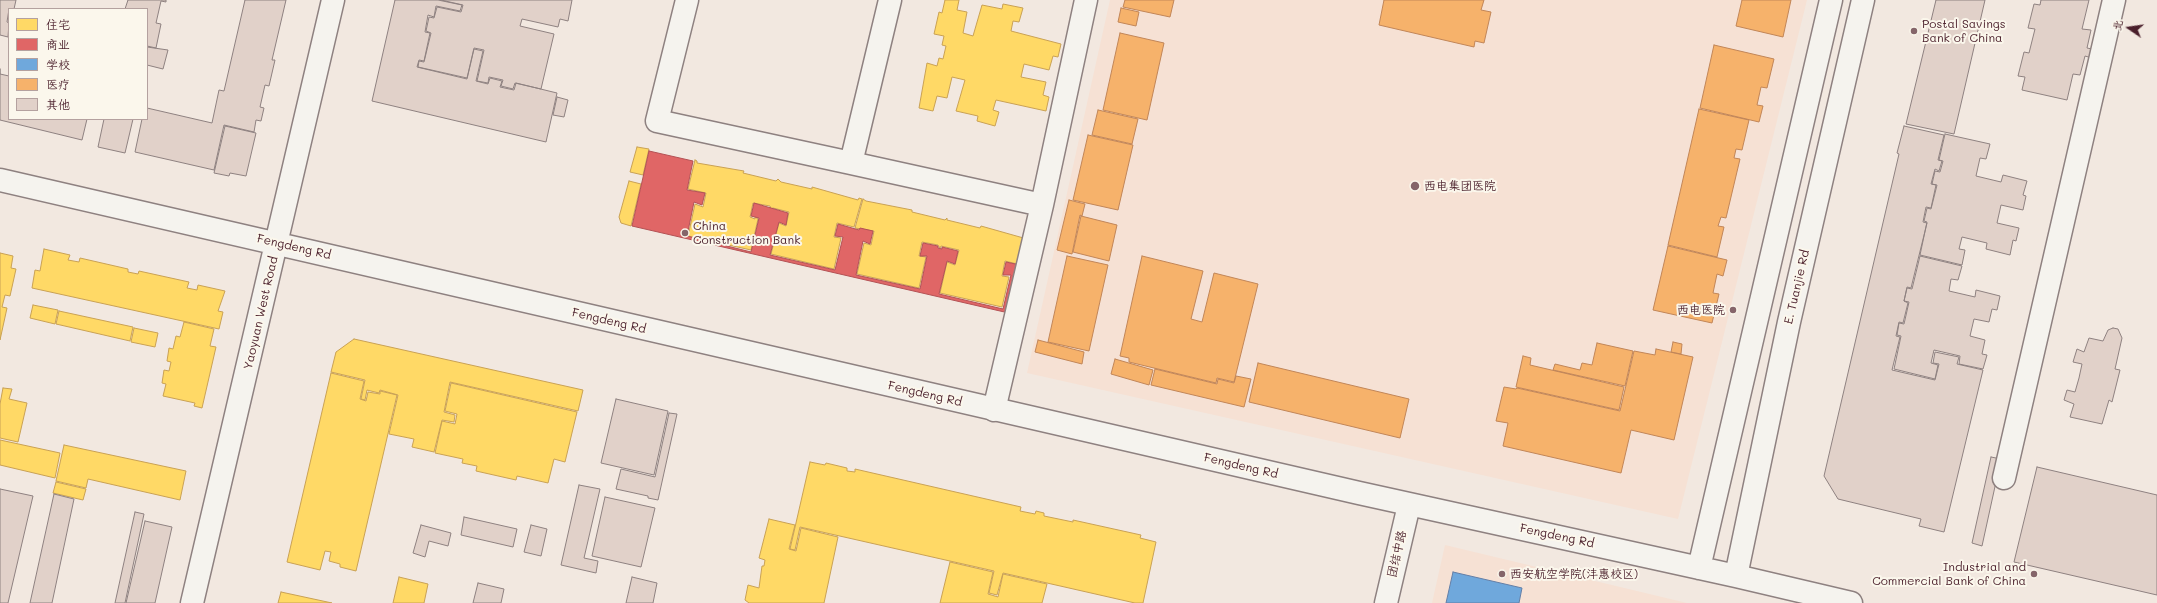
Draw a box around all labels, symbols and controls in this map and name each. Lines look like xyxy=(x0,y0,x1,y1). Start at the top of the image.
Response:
legend xyxy=(8,8,148,120)
north arrow xyxy=(2109,8,2149,48)
text: 住宅 xyxy=(46,16,70,32)
place label: Postal Savings Bank of China xyxy=(1922,17,2006,45)
text: 北 xyxy=(2108,18,2125,32)
marker: Postal Savings Bank of China xyxy=(1909,26,1919,36)
text: 商业 xyxy=(46,36,70,52)
text: 学校 xyxy=(46,56,70,72)
text: 医疗 xyxy=(46,76,70,92)
text: 其他 xyxy=(46,96,70,112)
place label: 西电集团医院 xyxy=(1424,179,1496,193)
marker: 西电集团医院 xyxy=(1409,180,1421,192)
place label: China Construction Bank xyxy=(693,219,801,247)
marker: China Construction Bank xyxy=(680,228,690,238)
street label: Fengdeng Rd xyxy=(256,231,332,263)
street label: E. Tuanjie Rd xyxy=(1781,248,1813,326)
street label: Yaoyuan West Road xyxy=(241,255,281,371)
place label: 西电医院 xyxy=(1677,303,1725,317)
street label: Fengdeng Rd xyxy=(571,305,647,337)
marker: 西电医院 xyxy=(1728,305,1738,315)
street label: Fengdeng Rd xyxy=(887,378,963,410)
street label: Fengdeng Rd xyxy=(1203,450,1279,482)
street label: Fengdeng Rd xyxy=(1519,521,1595,551)
street label: 团结中路 xyxy=(1385,529,1409,579)
place label: Industrial and Commercial Bank of China xyxy=(1872,560,2026,588)
place label: 西安航空学院(沣惠校区) xyxy=(1510,567,1638,581)
marker: 西安航空学院(沣惠校区) xyxy=(1497,569,1507,579)
marker: Industrial and Commercial Bank of China xyxy=(2029,569,2039,579)

